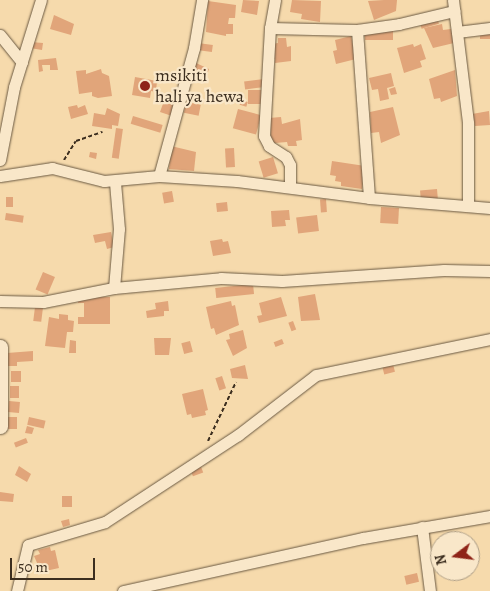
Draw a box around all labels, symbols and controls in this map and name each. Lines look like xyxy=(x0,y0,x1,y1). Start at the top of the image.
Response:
place label: msikiti hali ya hewa xyxy=(155,65,244,108)
marker: msikiti hali ya hewa xyxy=(139,80,151,92)
north arrow xyxy=(430,531,480,581)
scale bar xyxy=(12,548,98,580)
text: N xyxy=(430,552,451,567)
text: 50 m xyxy=(18,557,48,577)

